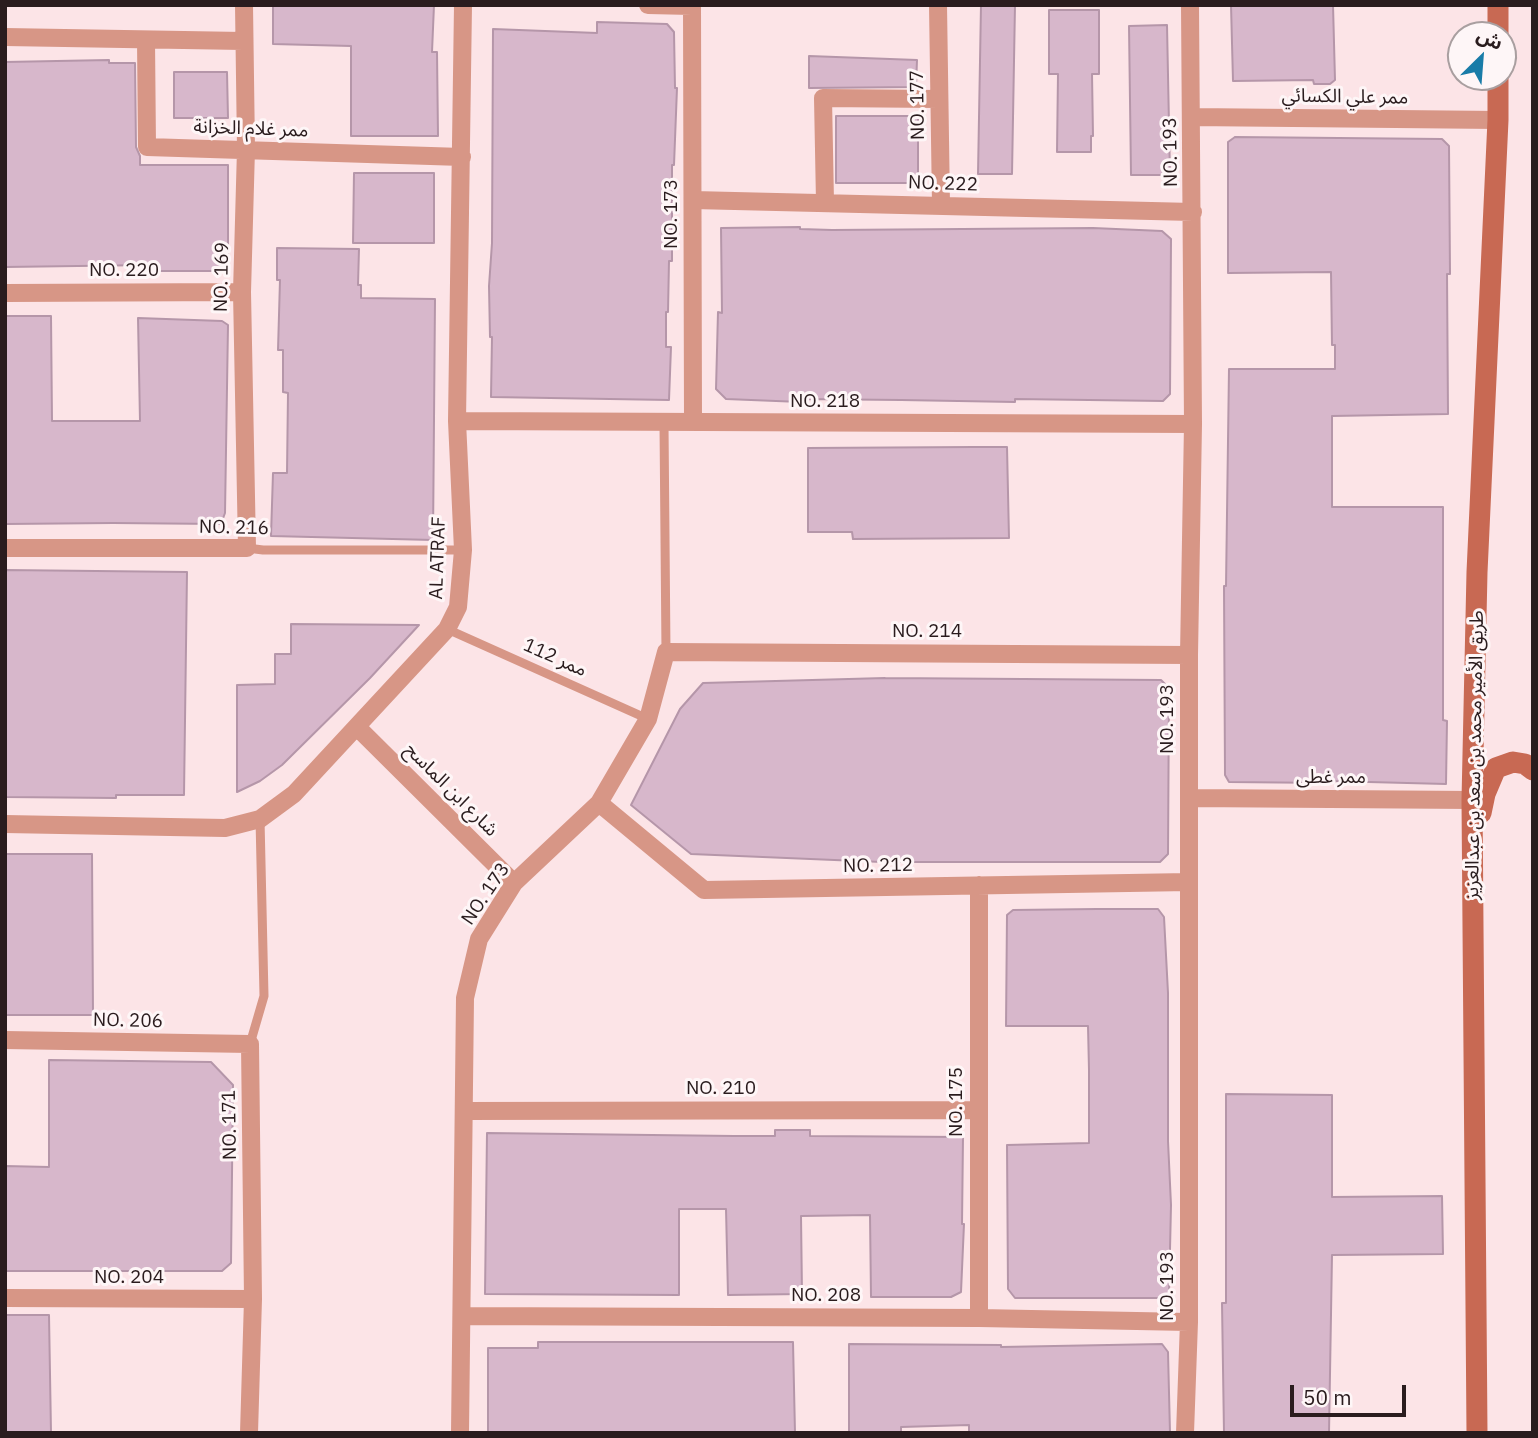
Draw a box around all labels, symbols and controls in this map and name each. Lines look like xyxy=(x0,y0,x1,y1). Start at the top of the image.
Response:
north arrow xyxy=(1447,21,1517,91)
text: ش xyxy=(1473,22,1507,55)
street label: NO. 177 xyxy=(906,70,930,140)
street label: ممر علي الكسائي xyxy=(1282,84,1408,110)
street label: ممر غلام الخزانة xyxy=(193,116,309,142)
street label: NO. 193 xyxy=(1159,117,1183,187)
street label: NO. 222 xyxy=(908,171,978,197)
street label: NO. 173 xyxy=(661,179,683,249)
street label: NO. 169 xyxy=(210,242,234,312)
street label: NO. 220 xyxy=(89,260,159,282)
street label: NO. 218 xyxy=(790,391,860,413)
street label: NO. 216 xyxy=(199,516,269,540)
street label: AL ATRAF xyxy=(425,516,451,600)
street label: طريق الأمير محمد بن سعد بن عبدالعزيز xyxy=(1461,610,1489,900)
street label: NO. 214 xyxy=(892,621,962,643)
street label: ممر 112 xyxy=(520,634,590,682)
street label: NO. 193 xyxy=(1157,684,1179,754)
street label: شارع ابن الماسح xyxy=(400,739,502,841)
street label: ممر غطى xyxy=(1296,767,1366,789)
street label: NO. 212 xyxy=(843,854,913,878)
street label: NO. 173 xyxy=(457,859,515,929)
street label: NO. 206 xyxy=(93,1009,163,1033)
street label: NO. 175 xyxy=(946,1067,968,1137)
street label: NO. 210 xyxy=(686,1078,756,1100)
street label: NO. 171 xyxy=(218,1090,242,1160)
street label: NO. 193 xyxy=(1157,1251,1179,1321)
street label: NO. 204 xyxy=(94,1267,164,1289)
street label: NO. 208 xyxy=(791,1285,861,1307)
scale bar xyxy=(1293,1372,1408,1416)
text: 50 m xyxy=(1303,1383,1352,1411)

